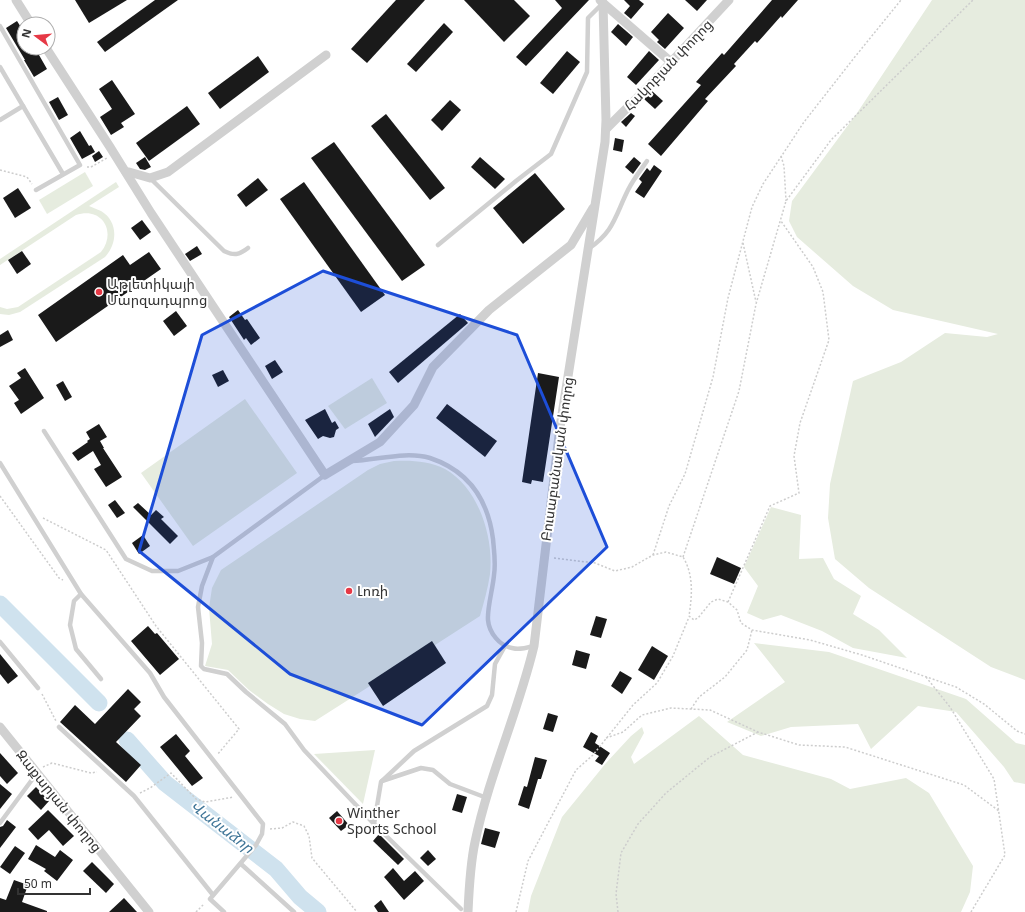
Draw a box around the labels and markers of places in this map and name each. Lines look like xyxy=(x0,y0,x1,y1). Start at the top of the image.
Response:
place label: Աթլետիկայի Մարզադպրոց xyxy=(107,274,207,309)
marker: Աթլետիկայի Մարզադպրոց xyxy=(94,287,104,297)
place label: Լոռի xyxy=(357,581,388,600)
marker: Լոռի xyxy=(344,586,354,596)
place label: Winther Sports School xyxy=(347,803,437,838)
marker: Winther Sports School xyxy=(334,816,344,826)

